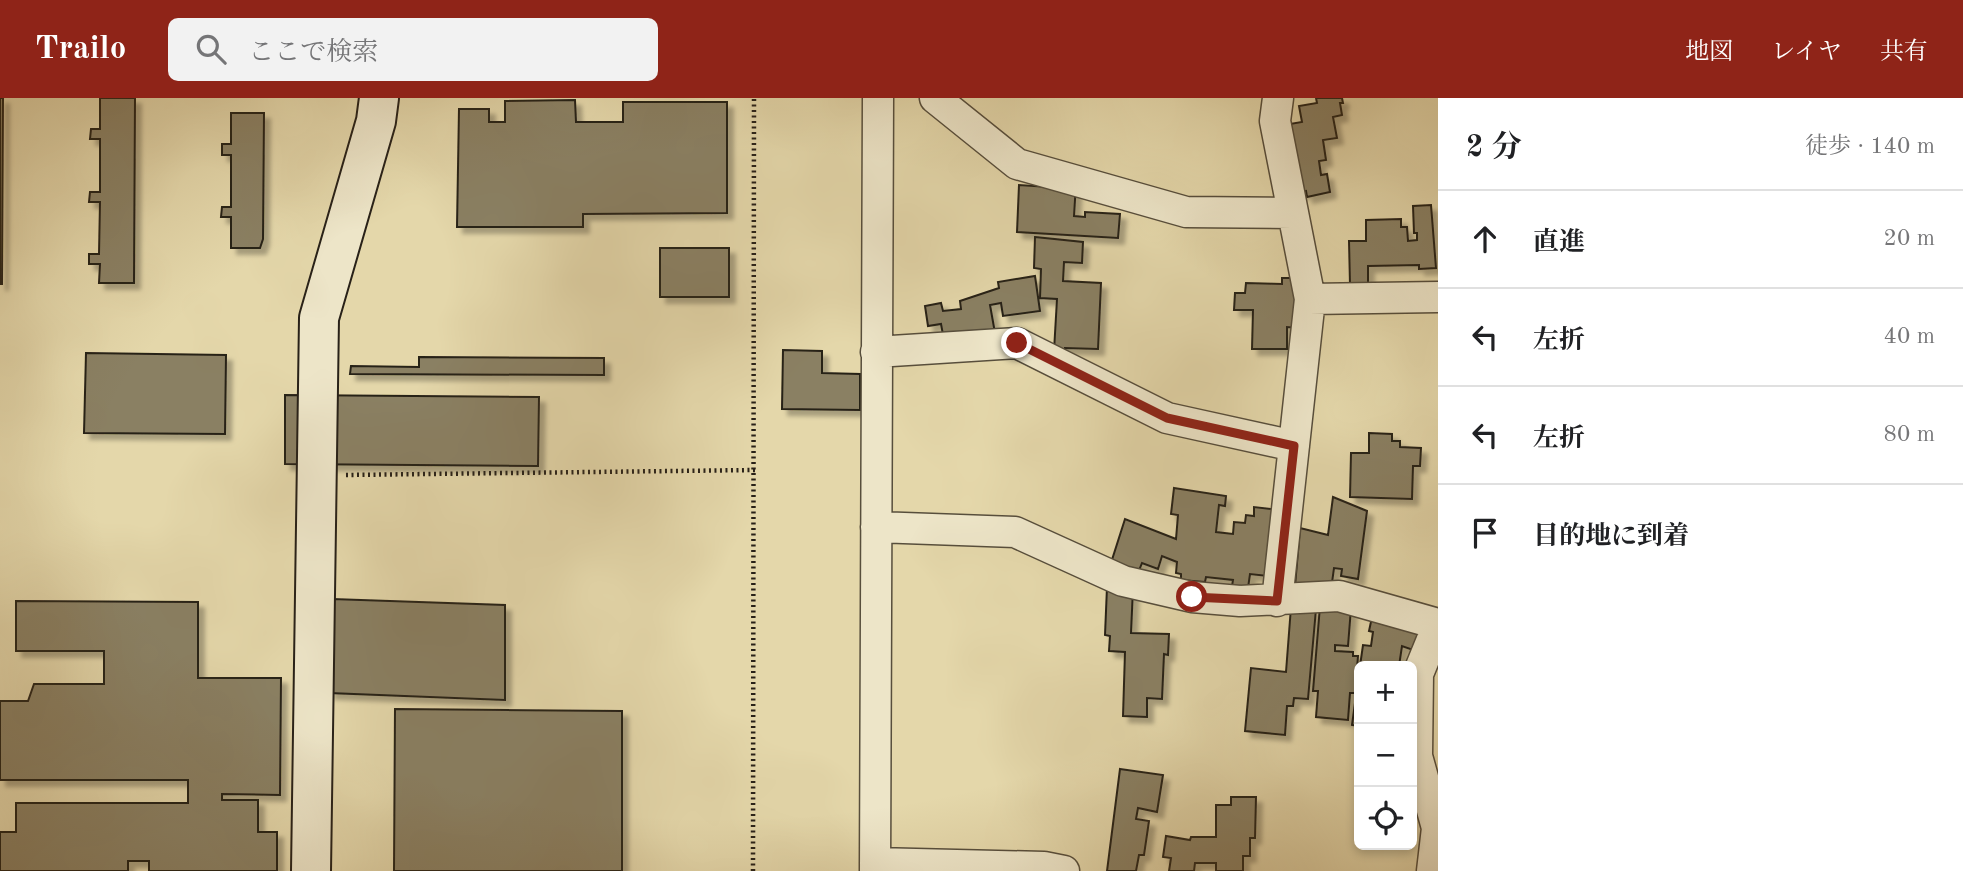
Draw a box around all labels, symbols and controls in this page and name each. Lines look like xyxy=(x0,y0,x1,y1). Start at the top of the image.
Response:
search box xyxy=(168,18,658,81)
icon: search xyxy=(192,30,230,68)
text: Trailo xyxy=(35,33,126,66)
text: ここで検索 xyxy=(248,40,378,66)
text: 地図 xyxy=(1685,41,1733,65)
text: レイヤ xyxy=(1771,41,1842,65)
text: 共有 xyxy=(1880,41,1928,65)
text: 2 分 xyxy=(1466,133,1522,163)
text: 徒歩 · 140 m xyxy=(1805,135,1935,158)
icon: ahead xyxy=(1466,220,1504,258)
text: 20 m xyxy=(1884,227,1935,250)
text: 直進 xyxy=(1533,230,1585,256)
icon: left xyxy=(1466,318,1504,356)
text: 40 m xyxy=(1884,325,1935,348)
route end xyxy=(1001,327,1032,358)
text: 左折 xyxy=(1533,328,1585,354)
icon: left xyxy=(1466,416,1504,454)
text: 80 m xyxy=(1884,423,1935,446)
text: 左折 xyxy=(1533,426,1585,452)
icon: arrive xyxy=(1466,514,1504,552)
text: 目的地に到着 xyxy=(1533,524,1689,550)
route start xyxy=(1176,581,1207,612)
map controls xyxy=(1354,661,1417,850)
button: + xyxy=(1354,661,1417,724)
button: − xyxy=(1354,724,1417,787)
button: locate xyxy=(1354,787,1417,850)

